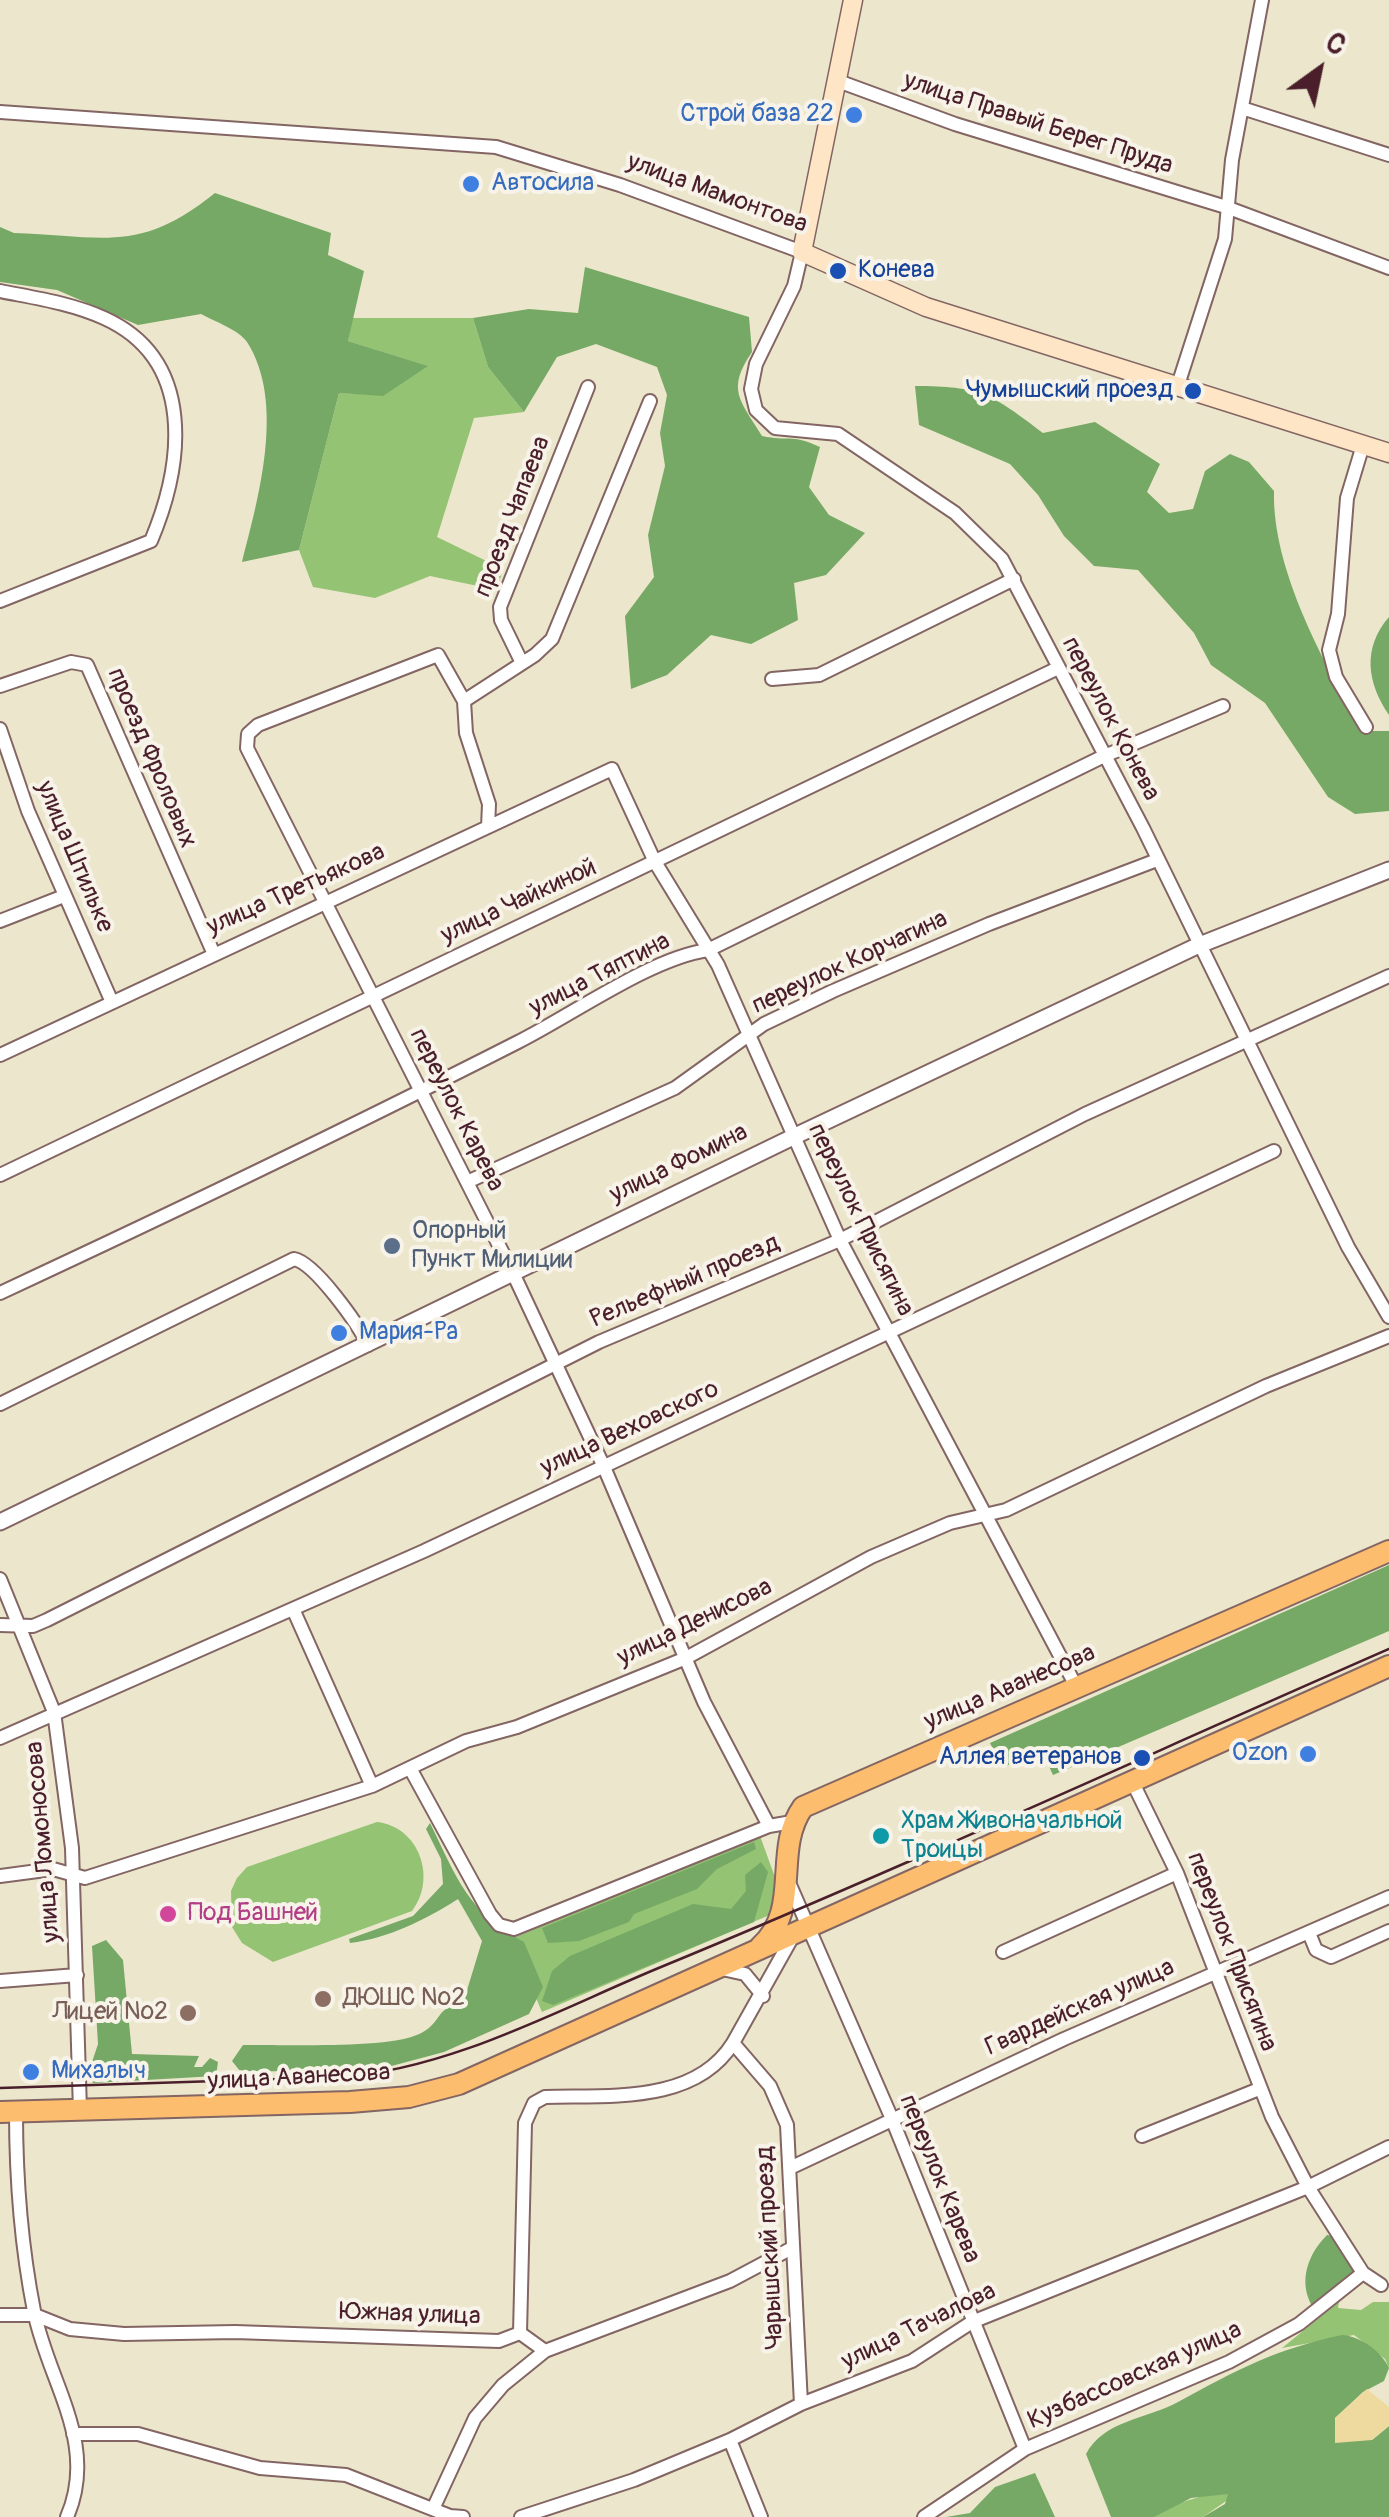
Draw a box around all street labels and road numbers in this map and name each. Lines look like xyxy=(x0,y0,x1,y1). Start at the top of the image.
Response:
street label: улица Правый Берег Пруда xyxy=(900,66,1176,182)
street label: улица Мамонтова xyxy=(623,147,811,241)
street label: проезд Чапаева xyxy=(469,432,557,602)
street label: переулок Конева xyxy=(1054,632,1166,806)
street label: проезд Фроловых xyxy=(100,664,202,852)
street label: улица Штильке xyxy=(29,777,119,937)
street label: улица Третьякова xyxy=(202,837,390,943)
street label: улица Чайкиной xyxy=(436,853,602,951)
street label: переулок Корчагина xyxy=(747,905,953,1021)
street label: улица Тяптина xyxy=(525,927,675,1023)
street label: переулок Карева xyxy=(402,1024,510,1196)
street label: улица Фомина xyxy=(605,1118,753,1210)
street label: переулок Присягина xyxy=(800,1119,920,1321)
street label: Рельефный проезд xyxy=(586,1229,784,1335)
street label: улица Веховского xyxy=(536,1375,724,1483)
street label: улица Денисова xyxy=(613,1573,777,1673)
street label: улица Аванесова xyxy=(920,1639,1100,1737)
street label: улица Ломоносова xyxy=(20,1740,68,1944)
street label: переулок Присягина xyxy=(1179,1848,1283,2056)
street label: Гвардейская улица xyxy=(981,1953,1179,2063)
street label: улица Аванесова xyxy=(207,2058,391,2098)
street label: переулок Карева xyxy=(892,2090,986,2268)
street label: Чарышский проезд xyxy=(751,2146,791,2350)
street label: улица Тачалова xyxy=(837,2277,1001,2377)
street label: Южная улица xyxy=(339,2298,481,2332)
street label: Кузбассовская улица xyxy=(1023,2315,1247,2437)

